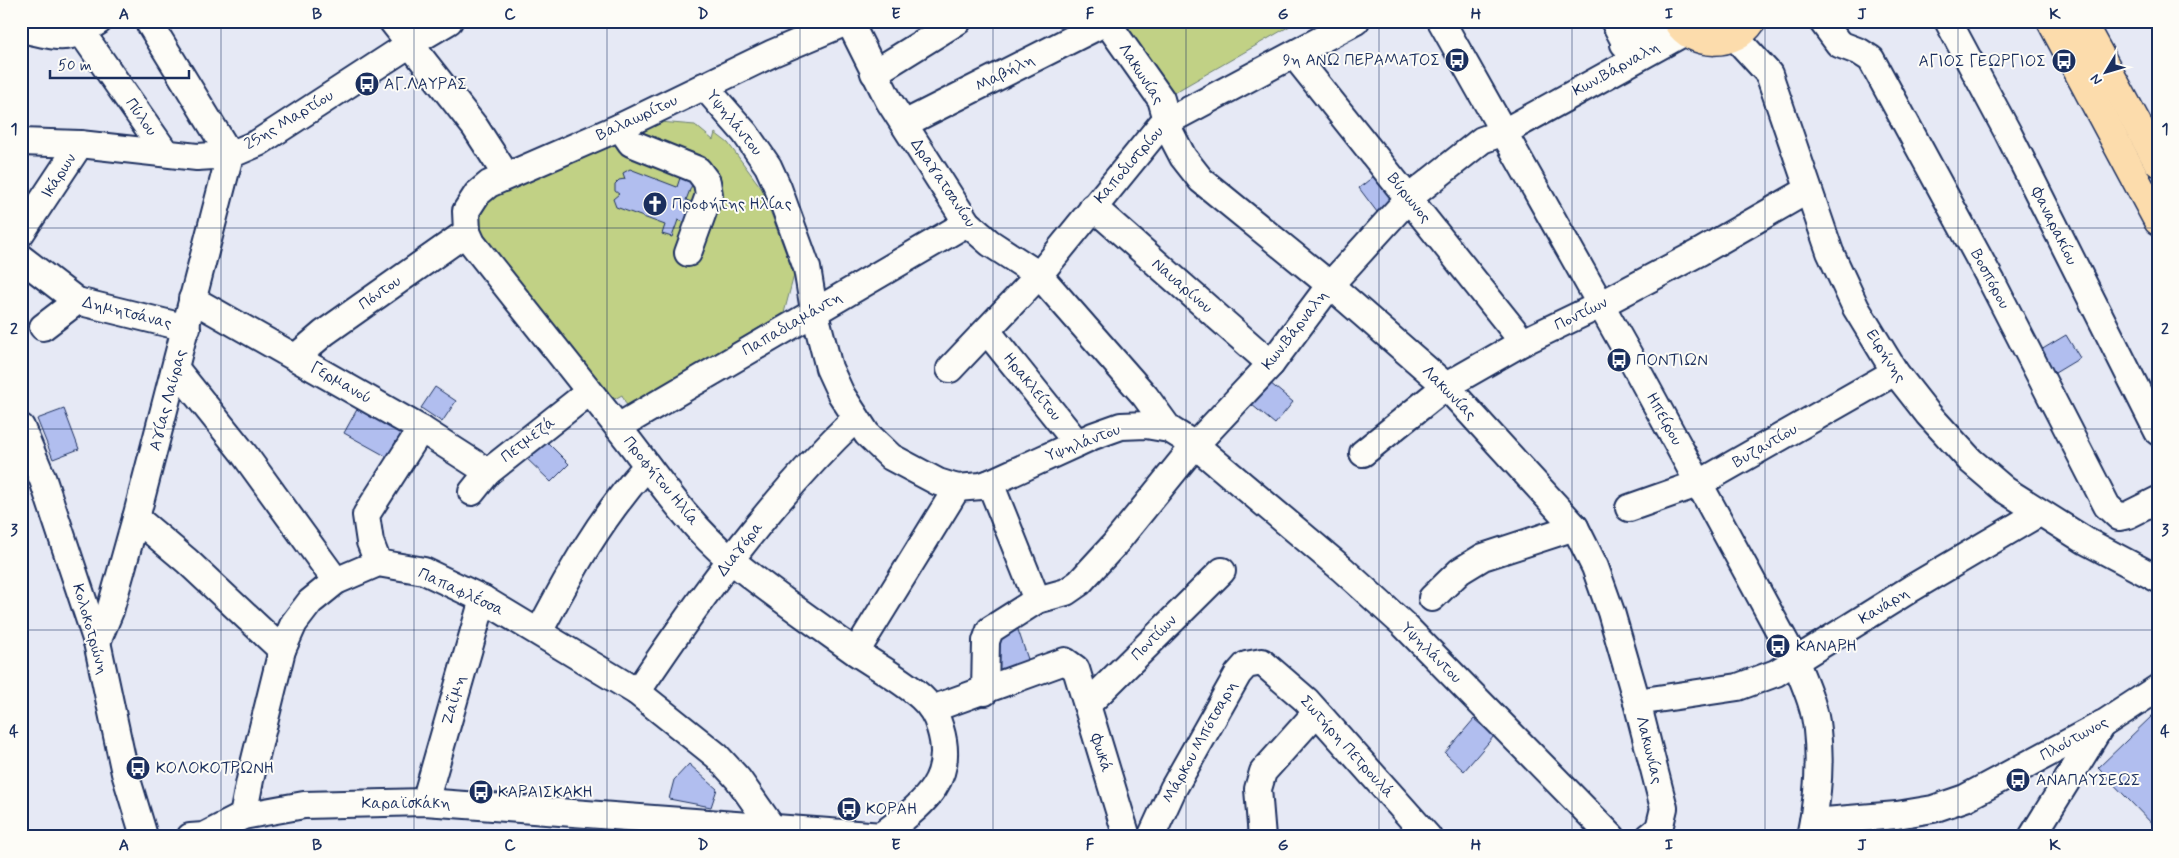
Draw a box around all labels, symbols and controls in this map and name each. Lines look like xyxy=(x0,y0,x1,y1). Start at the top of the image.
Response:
text: A xyxy=(119,4,129,25)
text: B xyxy=(312,4,322,25)
text: C xyxy=(504,4,516,25)
text: D xyxy=(697,4,709,25)
text: E xyxy=(891,4,901,25)
text: F xyxy=(1086,4,1095,25)
text: G xyxy=(1278,4,1289,25)
text: H xyxy=(1471,4,1482,25)
text: I xyxy=(1665,4,1674,25)
text: J xyxy=(1857,4,1867,25)
text: K xyxy=(2049,4,2061,25)
street label: Κων.Βάρναλη xyxy=(1569,36,1663,102)
street label: Λακωνίας xyxy=(1113,39,1169,109)
bus stop icon: 9η ΑΝΩ ΠΕΡΑΜΑΤΟΣ xyxy=(1444,47,1470,73)
scale bar xyxy=(50,48,189,80)
bus stop icon: ΑΓΙΟΣ ΓΕΩΡΓΙΟΣ xyxy=(2051,48,2077,74)
north arrow xyxy=(2082,48,2132,98)
street label: Μαβήλη xyxy=(972,49,1038,97)
place label: 9η ΑΝΩ ΠΕΡΑΜΑΤΟΣ xyxy=(1283,50,1440,71)
place label: ΑΓΙΟΣ ΓΕΩΡΓΙΟΣ xyxy=(1919,51,2046,72)
text: 50 m xyxy=(58,56,92,76)
text: N xyxy=(2087,70,2107,89)
bus stop icon: ΑΓ.ΛΑΥΡΑΣ xyxy=(354,71,380,97)
place label: ΑΓ.ΛΑΥΡΑΣ xyxy=(384,74,467,95)
street label: 25ης Μαρτίου xyxy=(241,85,337,155)
street label: Υψηλάντου xyxy=(701,86,767,160)
street label: Βαλαωρίτου xyxy=(593,90,681,146)
street label: Πύλου xyxy=(120,94,162,140)
text: 1 xyxy=(10,119,18,140)
text: 1 xyxy=(2161,119,2169,140)
street label: Καποδιστρίου xyxy=(1090,122,1168,208)
street label: Δραγατσανίου xyxy=(905,134,981,232)
street label: Ικάρων xyxy=(37,149,81,203)
street label: Βύρωνος xyxy=(1382,168,1436,228)
street label: Φαναρακίου xyxy=(2026,183,2082,269)
church icon: Προφήτης Ηλίας xyxy=(642,191,668,217)
place label: Προφήτης Ηλίας xyxy=(672,194,792,215)
street label: Βοσπόρου xyxy=(1965,245,2015,313)
street label: Ναυαρίνου xyxy=(1147,254,1217,318)
street label: Πόντου xyxy=(355,271,405,315)
street label: Κων.Βάρναλη xyxy=(1257,286,1333,374)
street label: Παπαδιαμάντη xyxy=(738,287,846,361)
street label: Δημητσάνας xyxy=(80,292,174,334)
street label: Ποντίων xyxy=(1551,292,1611,336)
text: 2 xyxy=(10,319,18,340)
text: 2 xyxy=(2161,319,2169,340)
street label: Ειρήνης xyxy=(1861,325,1911,387)
street label: Αγίας Λαύρας xyxy=(144,347,192,453)
bus stop icon: ΠΟΝΤΙΩΝ xyxy=(1606,347,1632,373)
street label: Ηρακλείτου xyxy=(998,349,1066,425)
place label: ΠΟΝΤΙΩΝ xyxy=(1636,350,1708,371)
street label: Γερμανού xyxy=(306,357,376,409)
street label: Λακωνίας xyxy=(1417,361,1481,425)
street label: Ηπείρου xyxy=(1641,389,1687,449)
street label: Πετμεζά xyxy=(496,412,560,468)
street label: Υψηλάντου xyxy=(1043,419,1123,467)
street label: Βυζαντίου xyxy=(1729,419,1801,473)
street label: Προφήτου Ηλία xyxy=(618,432,704,530)
street label: Διαγόρα xyxy=(712,517,768,581)
text: 3 xyxy=(10,520,18,541)
text: 3 xyxy=(2161,520,2169,541)
street label: Παπαφλέσσα xyxy=(415,562,508,621)
street label: Κολοκοτρώνη xyxy=(67,581,113,677)
street label: Κανάρη xyxy=(1855,582,1913,630)
street label: Ποντίων xyxy=(1127,611,1181,665)
street label: Υψηλάντου xyxy=(1396,618,1466,688)
bus stop icon: ΚΑΝΑΡΗ xyxy=(1765,633,1791,659)
place label: ΚΑΝΑΡΗ xyxy=(1796,636,1857,657)
street label: Ζαΐμη xyxy=(437,673,471,727)
street label: Μάρκου Μπότσαρη xyxy=(1158,677,1242,807)
street label: Σωτήρη Πετρουλά xyxy=(1295,691,1399,803)
street label: Πλούτωνος xyxy=(2036,712,2112,766)
street label: Λακωνίας xyxy=(1630,714,1668,786)
text: 4 xyxy=(9,721,19,742)
text: 4 xyxy=(2160,721,2170,742)
street label: Φωκά xyxy=(1085,730,1117,775)
bus stop icon: ΚΟΛΟΚΟΤΡΩΝΗ xyxy=(125,755,151,781)
place label: ΚΟΛΟΚΟΤΡΩΝΗ xyxy=(156,758,274,779)
bus stop icon: ΑΝΑΠΑΥΣΕΩΣ xyxy=(2005,767,2031,793)
place label: ΑΝΑΠΑΥΣΕΩΣ xyxy=(2036,770,2141,791)
bus stop icon: ΚΑΡΑΙΣΚΑΚΗ xyxy=(468,779,494,805)
place label: ΚΑΡΑΙΣΚΑΚΗ xyxy=(498,782,593,803)
street label: Καραϊσκάκη xyxy=(362,793,450,814)
bus stop icon: ΚΟΡΑΗ xyxy=(836,796,862,822)
place label: ΚΟΡΑΗ xyxy=(866,799,918,820)
text: A xyxy=(119,835,129,856)
text: B xyxy=(312,835,322,856)
text: C xyxy=(504,835,516,856)
text: D xyxy=(697,835,709,856)
text: E xyxy=(891,835,901,856)
text: F xyxy=(1086,835,1095,856)
text: G xyxy=(1278,835,1289,856)
text: H xyxy=(1471,835,1482,856)
text: I xyxy=(1665,835,1674,856)
text: J xyxy=(1857,835,1867,856)
text: K xyxy=(2049,835,2061,856)

